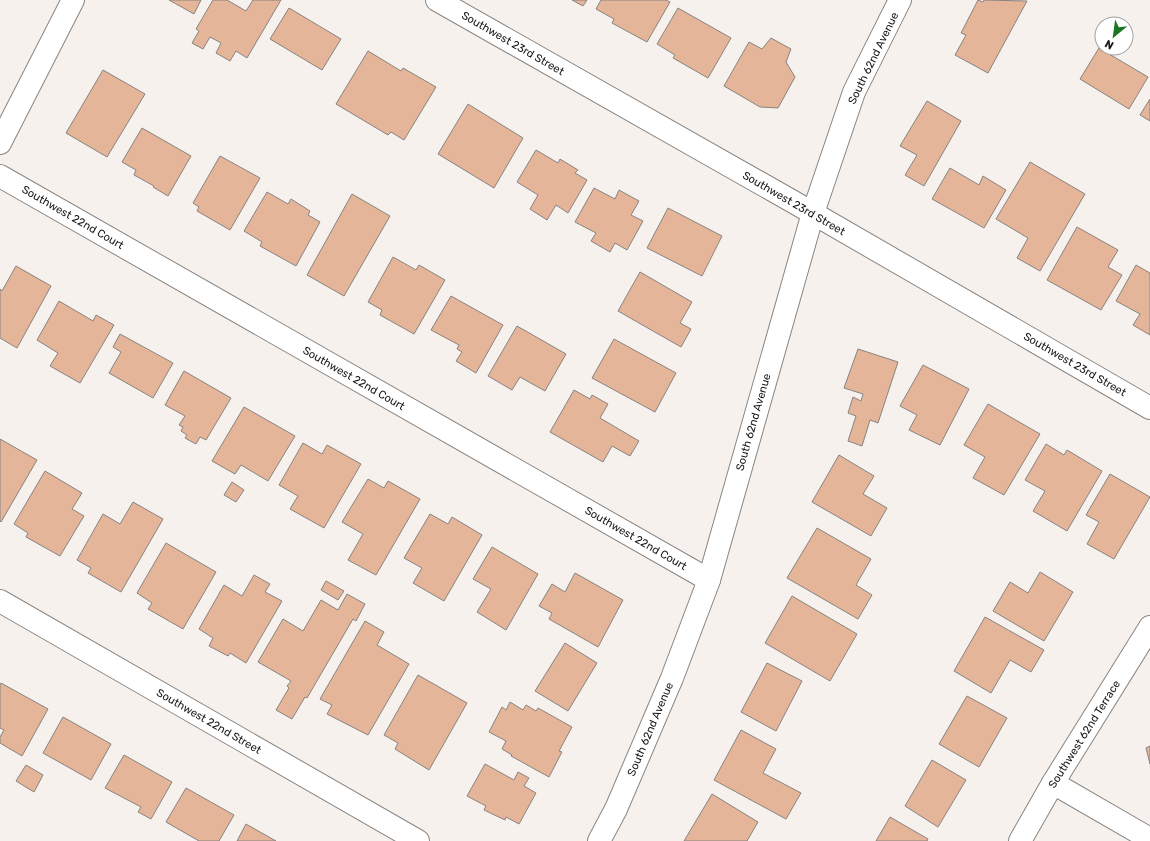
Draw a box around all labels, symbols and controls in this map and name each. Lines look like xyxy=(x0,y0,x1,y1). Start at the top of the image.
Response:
street label: Southwest 23rd Street xyxy=(459,9,567,78)
street label: South 62nd Avenue xyxy=(846,10,901,106)
north arrow xyxy=(1094,16,1134,56)
text: N xyxy=(1103,37,1116,52)
street label: Southwest 23rd Street xyxy=(740,169,848,238)
street label: Southwest 22nd Court xyxy=(19,183,127,252)
street label: Southwest 23rd Street xyxy=(1021,330,1129,399)
street label: Southwest 22nd Court xyxy=(300,344,408,413)
street label: South 62nd Avenue xyxy=(733,372,774,472)
street label: Southwest 22nd Court xyxy=(582,504,690,573)
street label: Southwest 62nd Terrace xyxy=(1046,678,1123,791)
street label: South 62nd Avenue xyxy=(625,680,676,778)
street label: Southwest 22nd Street xyxy=(154,686,264,757)

